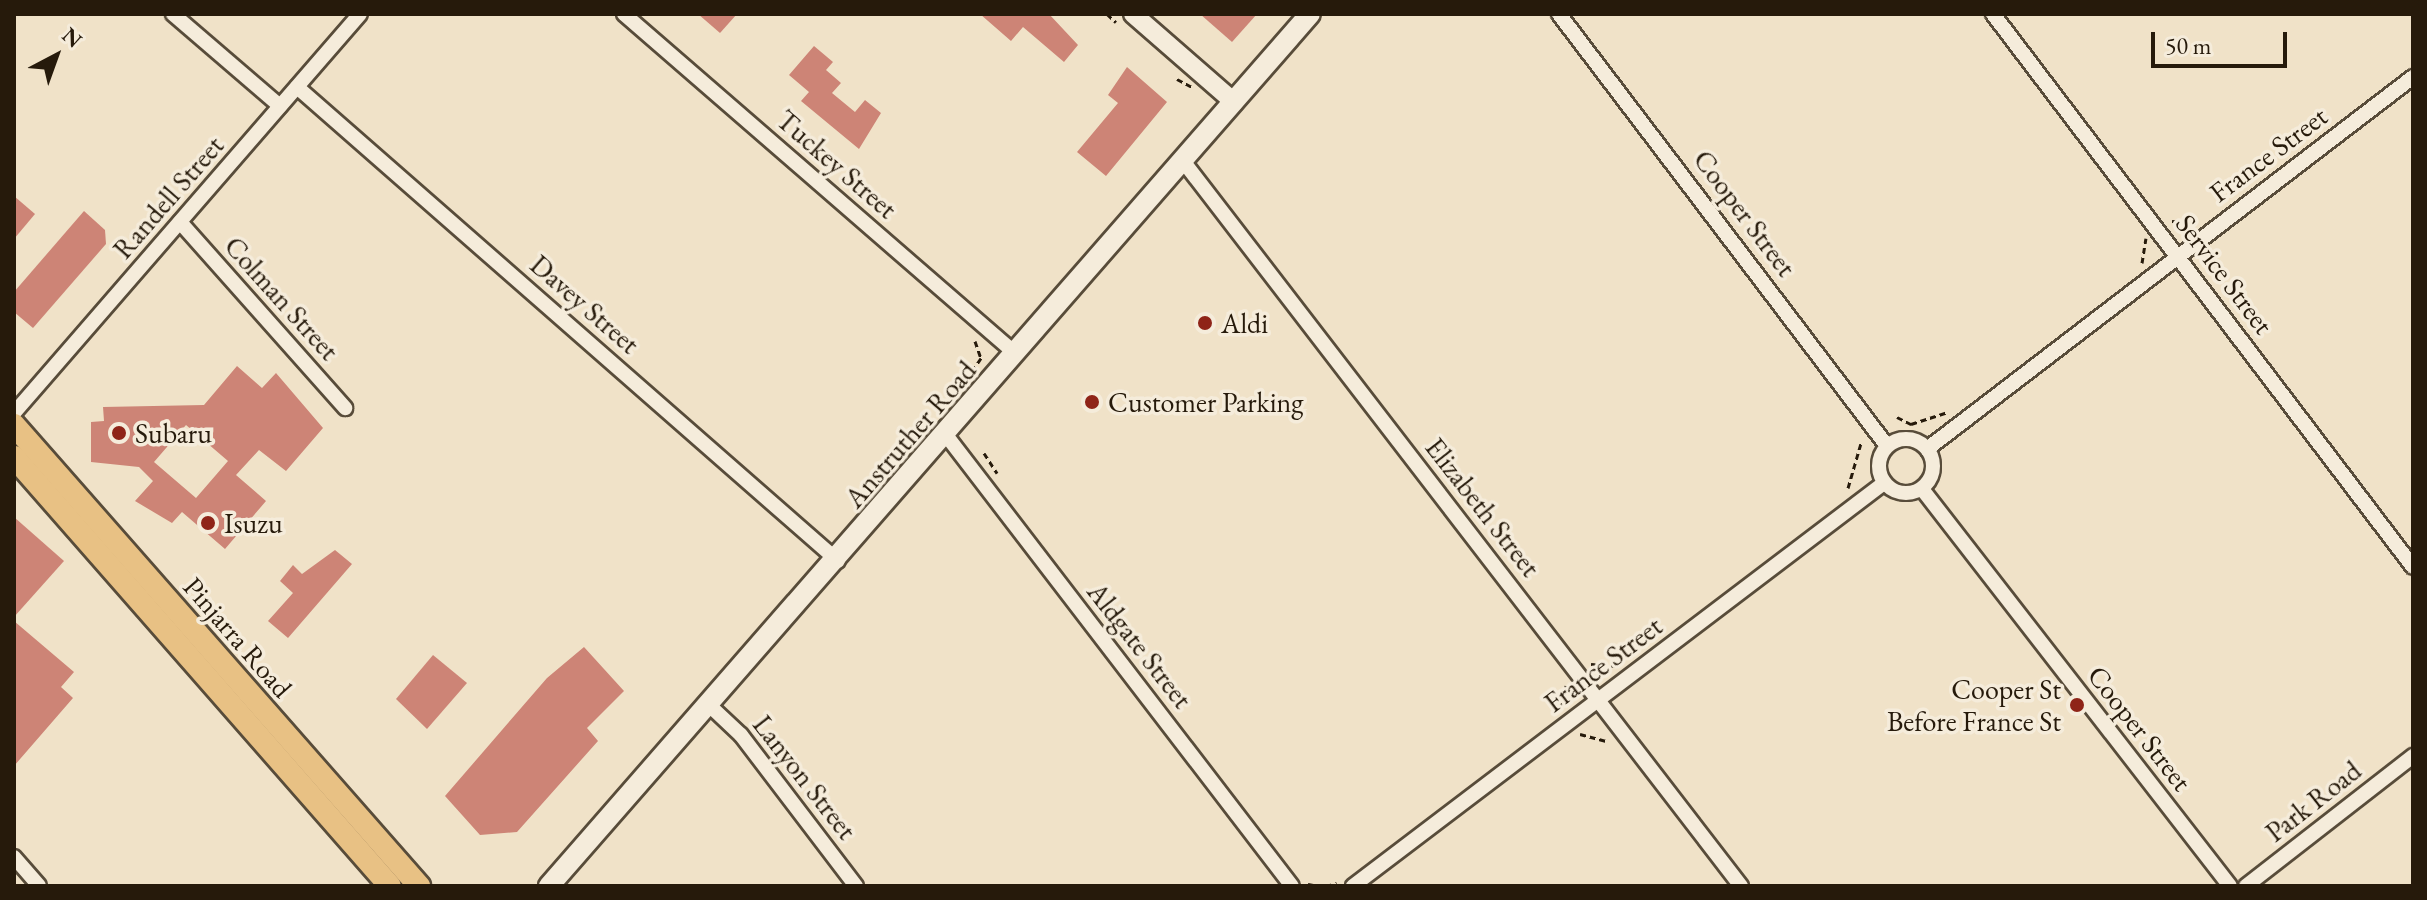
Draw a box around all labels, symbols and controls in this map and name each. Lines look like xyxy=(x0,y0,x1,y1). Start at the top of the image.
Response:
north arrow xyxy=(16,16,96,96)
scale bar xyxy=(2155,16,2291,66)
text: N xyxy=(56,21,88,54)
text: 50 m xyxy=(2165,30,2212,61)
street label: France Street xyxy=(2203,99,2333,209)
street label: Tuckey Street xyxy=(770,103,904,225)
street label: Randell Street xyxy=(106,129,230,265)
street label: Cooper Street xyxy=(1687,143,1803,283)
street label: Service Street xyxy=(2169,207,2281,341)
street label: Colman Street xyxy=(218,229,346,367)
street label: Davey Street xyxy=(524,248,646,360)
place label: Aldi xyxy=(1221,306,1268,340)
marker: Aldi xyxy=(1196,314,1214,332)
street label: Anstruther Road xyxy=(837,354,983,514)
place label: Customer Parking xyxy=(1108,385,1304,419)
marker: Customer Parking xyxy=(1083,393,1101,411)
place label: Subaru xyxy=(135,416,212,450)
marker: Subaru xyxy=(110,424,128,442)
street label: Elizabeth Street xyxy=(1418,431,1548,583)
place label: Isuzu xyxy=(224,506,283,540)
marker: Isuzu xyxy=(199,514,217,532)
street label: Pinjarra Road xyxy=(177,570,299,704)
street label: Aldgate Street xyxy=(1080,575,1200,715)
street label: France Street xyxy=(1538,609,1668,719)
street label: Cooper Street xyxy=(2081,659,2199,797)
place label: Cooper St Before France St xyxy=(1887,672,2061,738)
marker: Cooper St Before France St xyxy=(2068,696,2086,714)
street label: Lanyon Street xyxy=(746,708,864,846)
street label: Park Road xyxy=(2259,753,2367,849)

